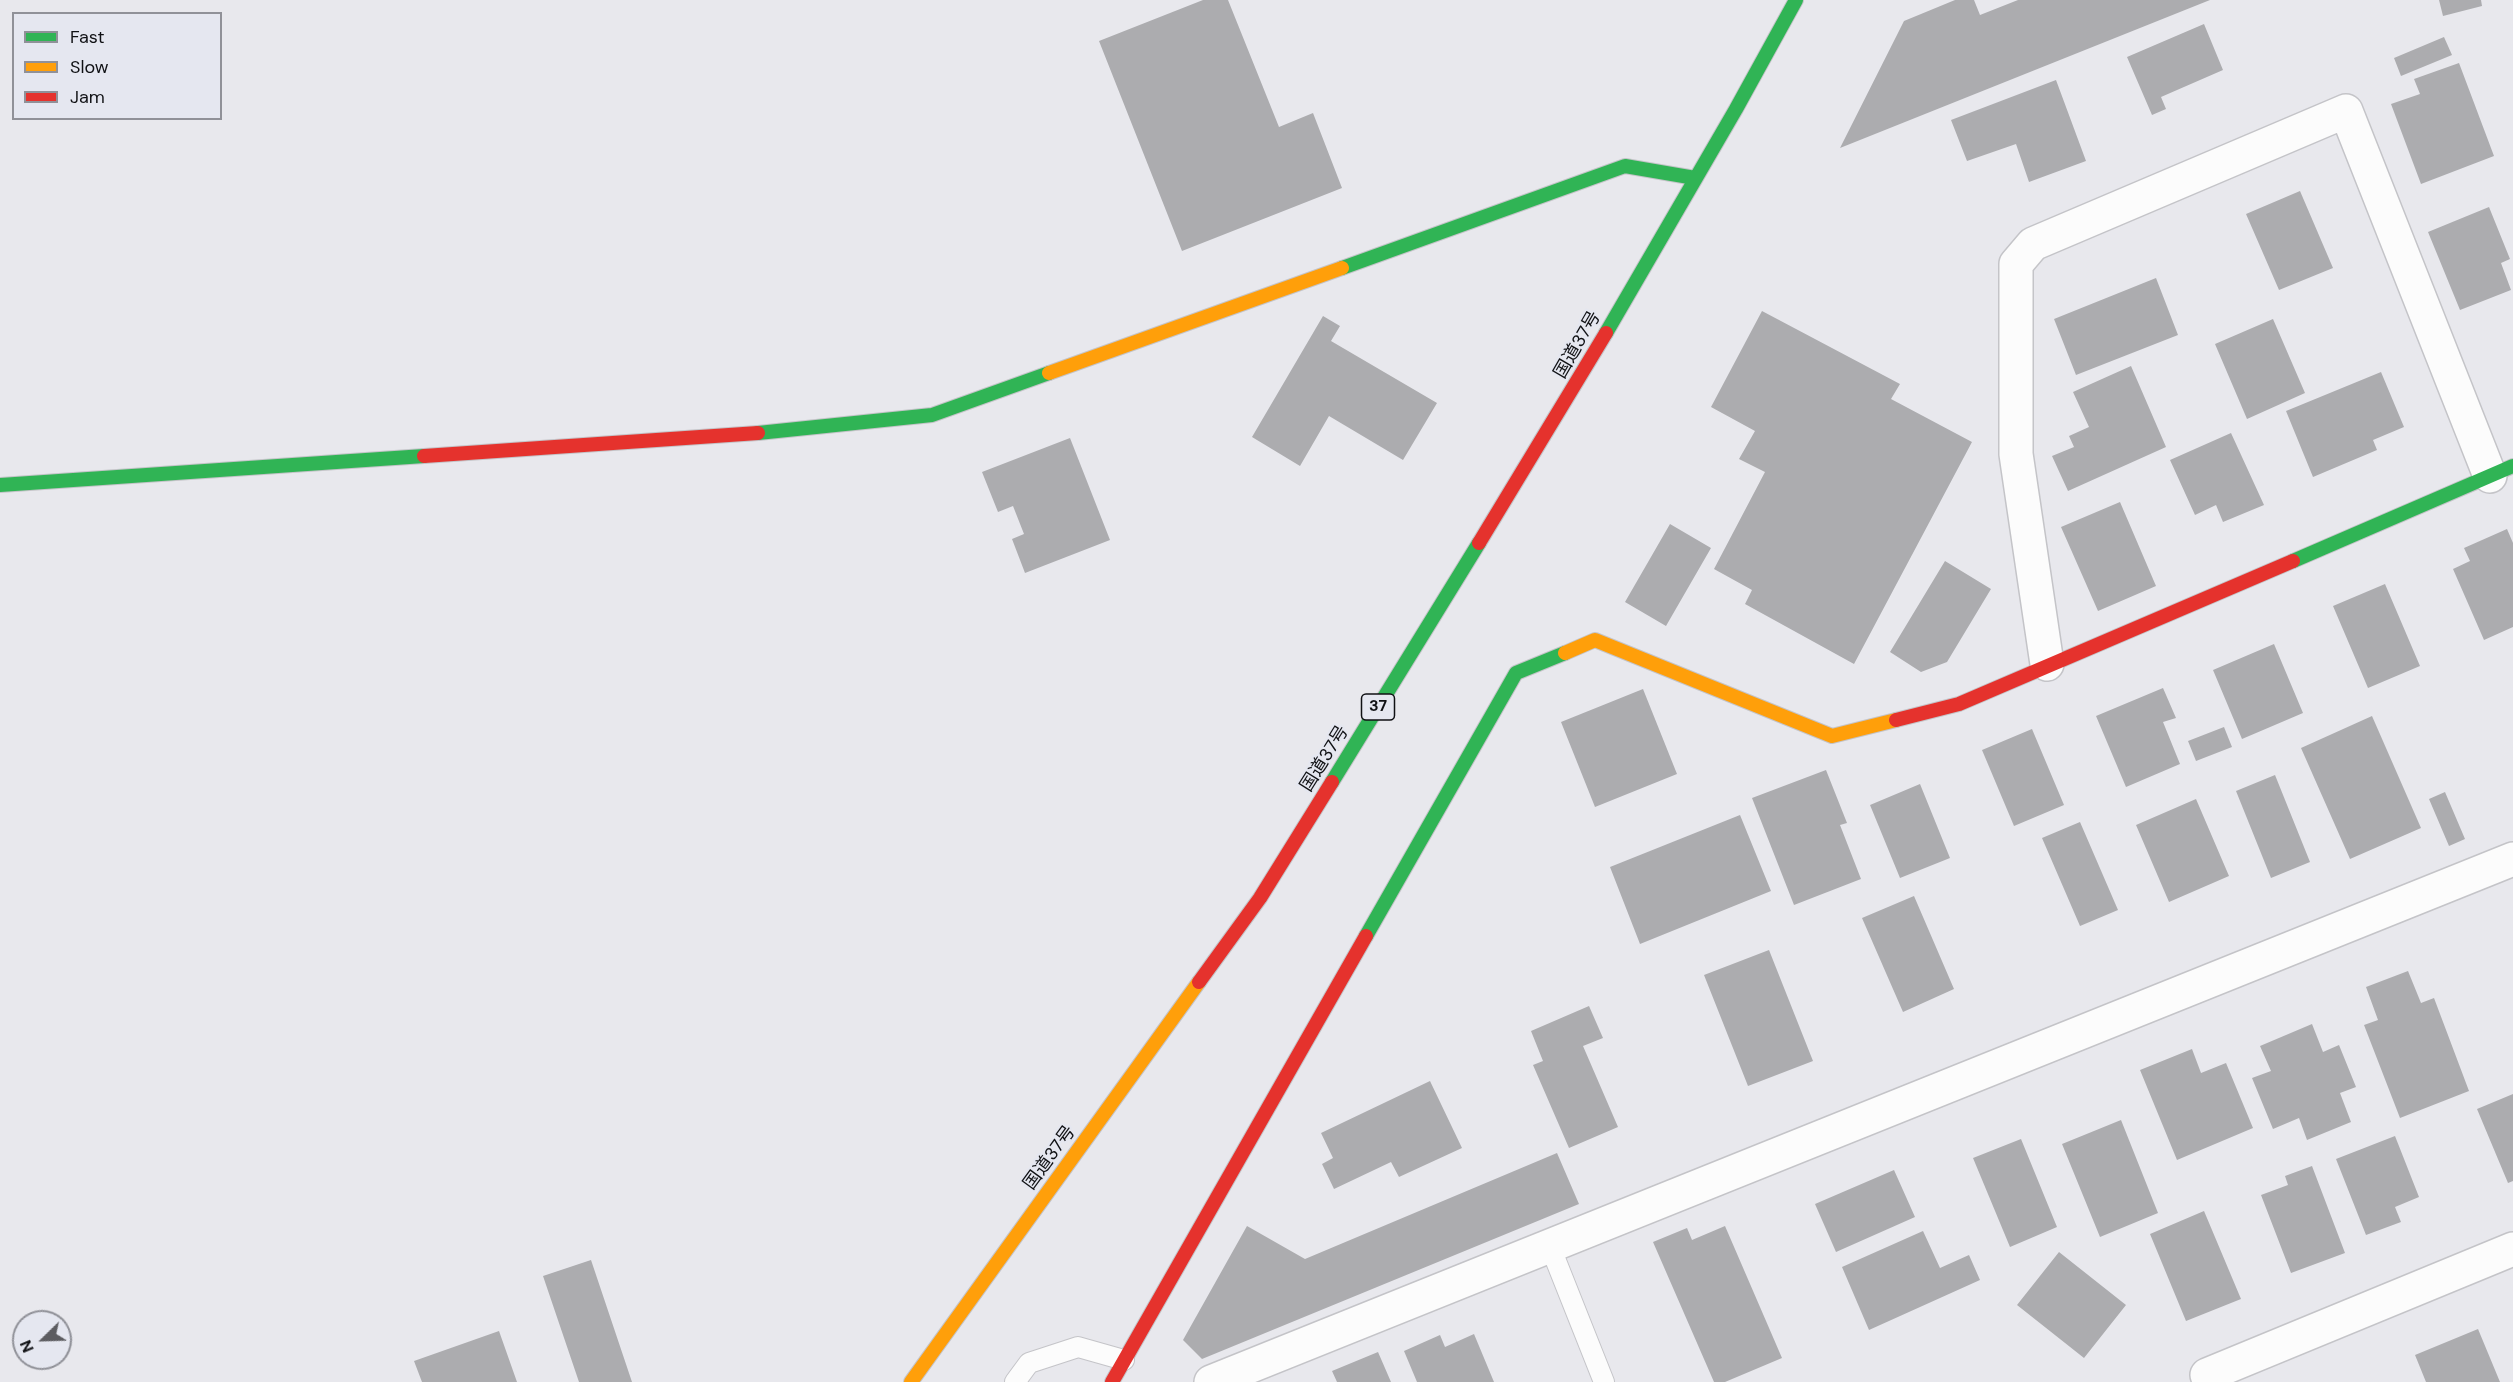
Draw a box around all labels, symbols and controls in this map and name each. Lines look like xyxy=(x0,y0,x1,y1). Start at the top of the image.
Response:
legend xyxy=(12,12,222,120)
text: Fast xyxy=(70,25,105,49)
text: Slow xyxy=(70,55,109,79)
text: Jam xyxy=(70,85,105,109)
street label: 国道37号 xyxy=(1550,308,1606,382)
road number: 37 xyxy=(1362,694,1394,720)
street label: 国道37号 xyxy=(1296,722,1354,796)
street label: 国道37号 xyxy=(1020,1122,1080,1194)
north arrow xyxy=(12,1310,72,1370)
text: N xyxy=(15,1337,39,1356)

